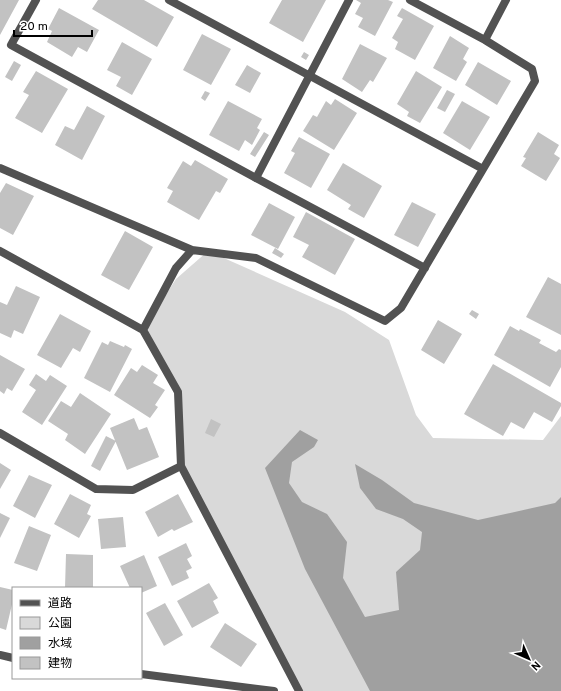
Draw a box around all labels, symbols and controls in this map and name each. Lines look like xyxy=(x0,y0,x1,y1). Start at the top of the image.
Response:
scale bar xyxy=(14,12,92,38)
text: 20 m xyxy=(20,19,48,35)
legend xyxy=(12,587,142,679)
text: 道路 xyxy=(48,596,72,612)
text: 公園 xyxy=(48,616,72,632)
text: 水域 xyxy=(48,636,72,652)
north arrow xyxy=(509,639,549,679)
text: 建物 xyxy=(48,656,72,672)
text: N xyxy=(528,658,543,673)

